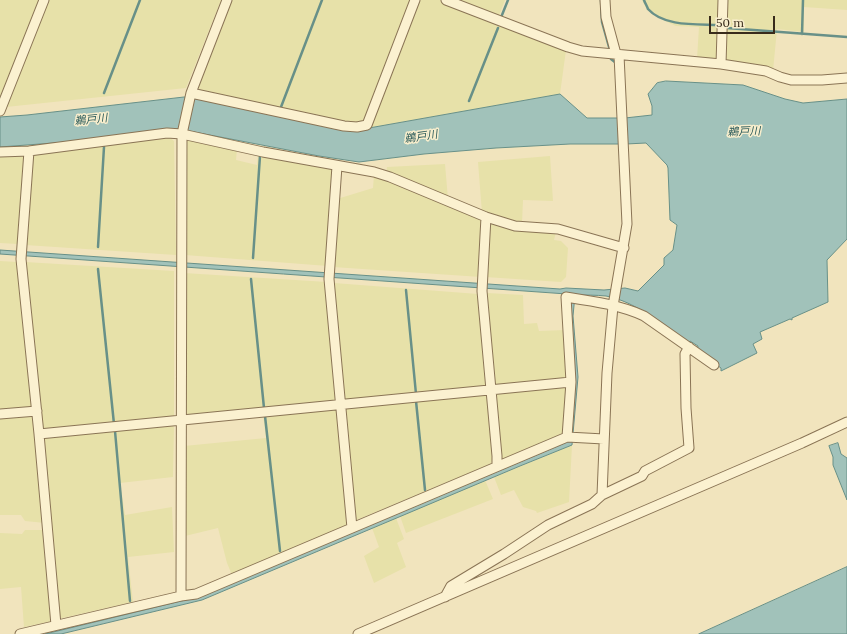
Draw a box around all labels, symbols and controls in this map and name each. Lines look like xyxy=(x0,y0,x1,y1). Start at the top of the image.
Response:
scale bar xyxy=(711,8,777,34)
text: 50 m xyxy=(716,15,744,30)
water label: 鵜戸川 xyxy=(74,112,108,128)
water label: 鵜戸川 xyxy=(727,125,761,139)
water label: 鵜戸川 xyxy=(404,128,438,146)

